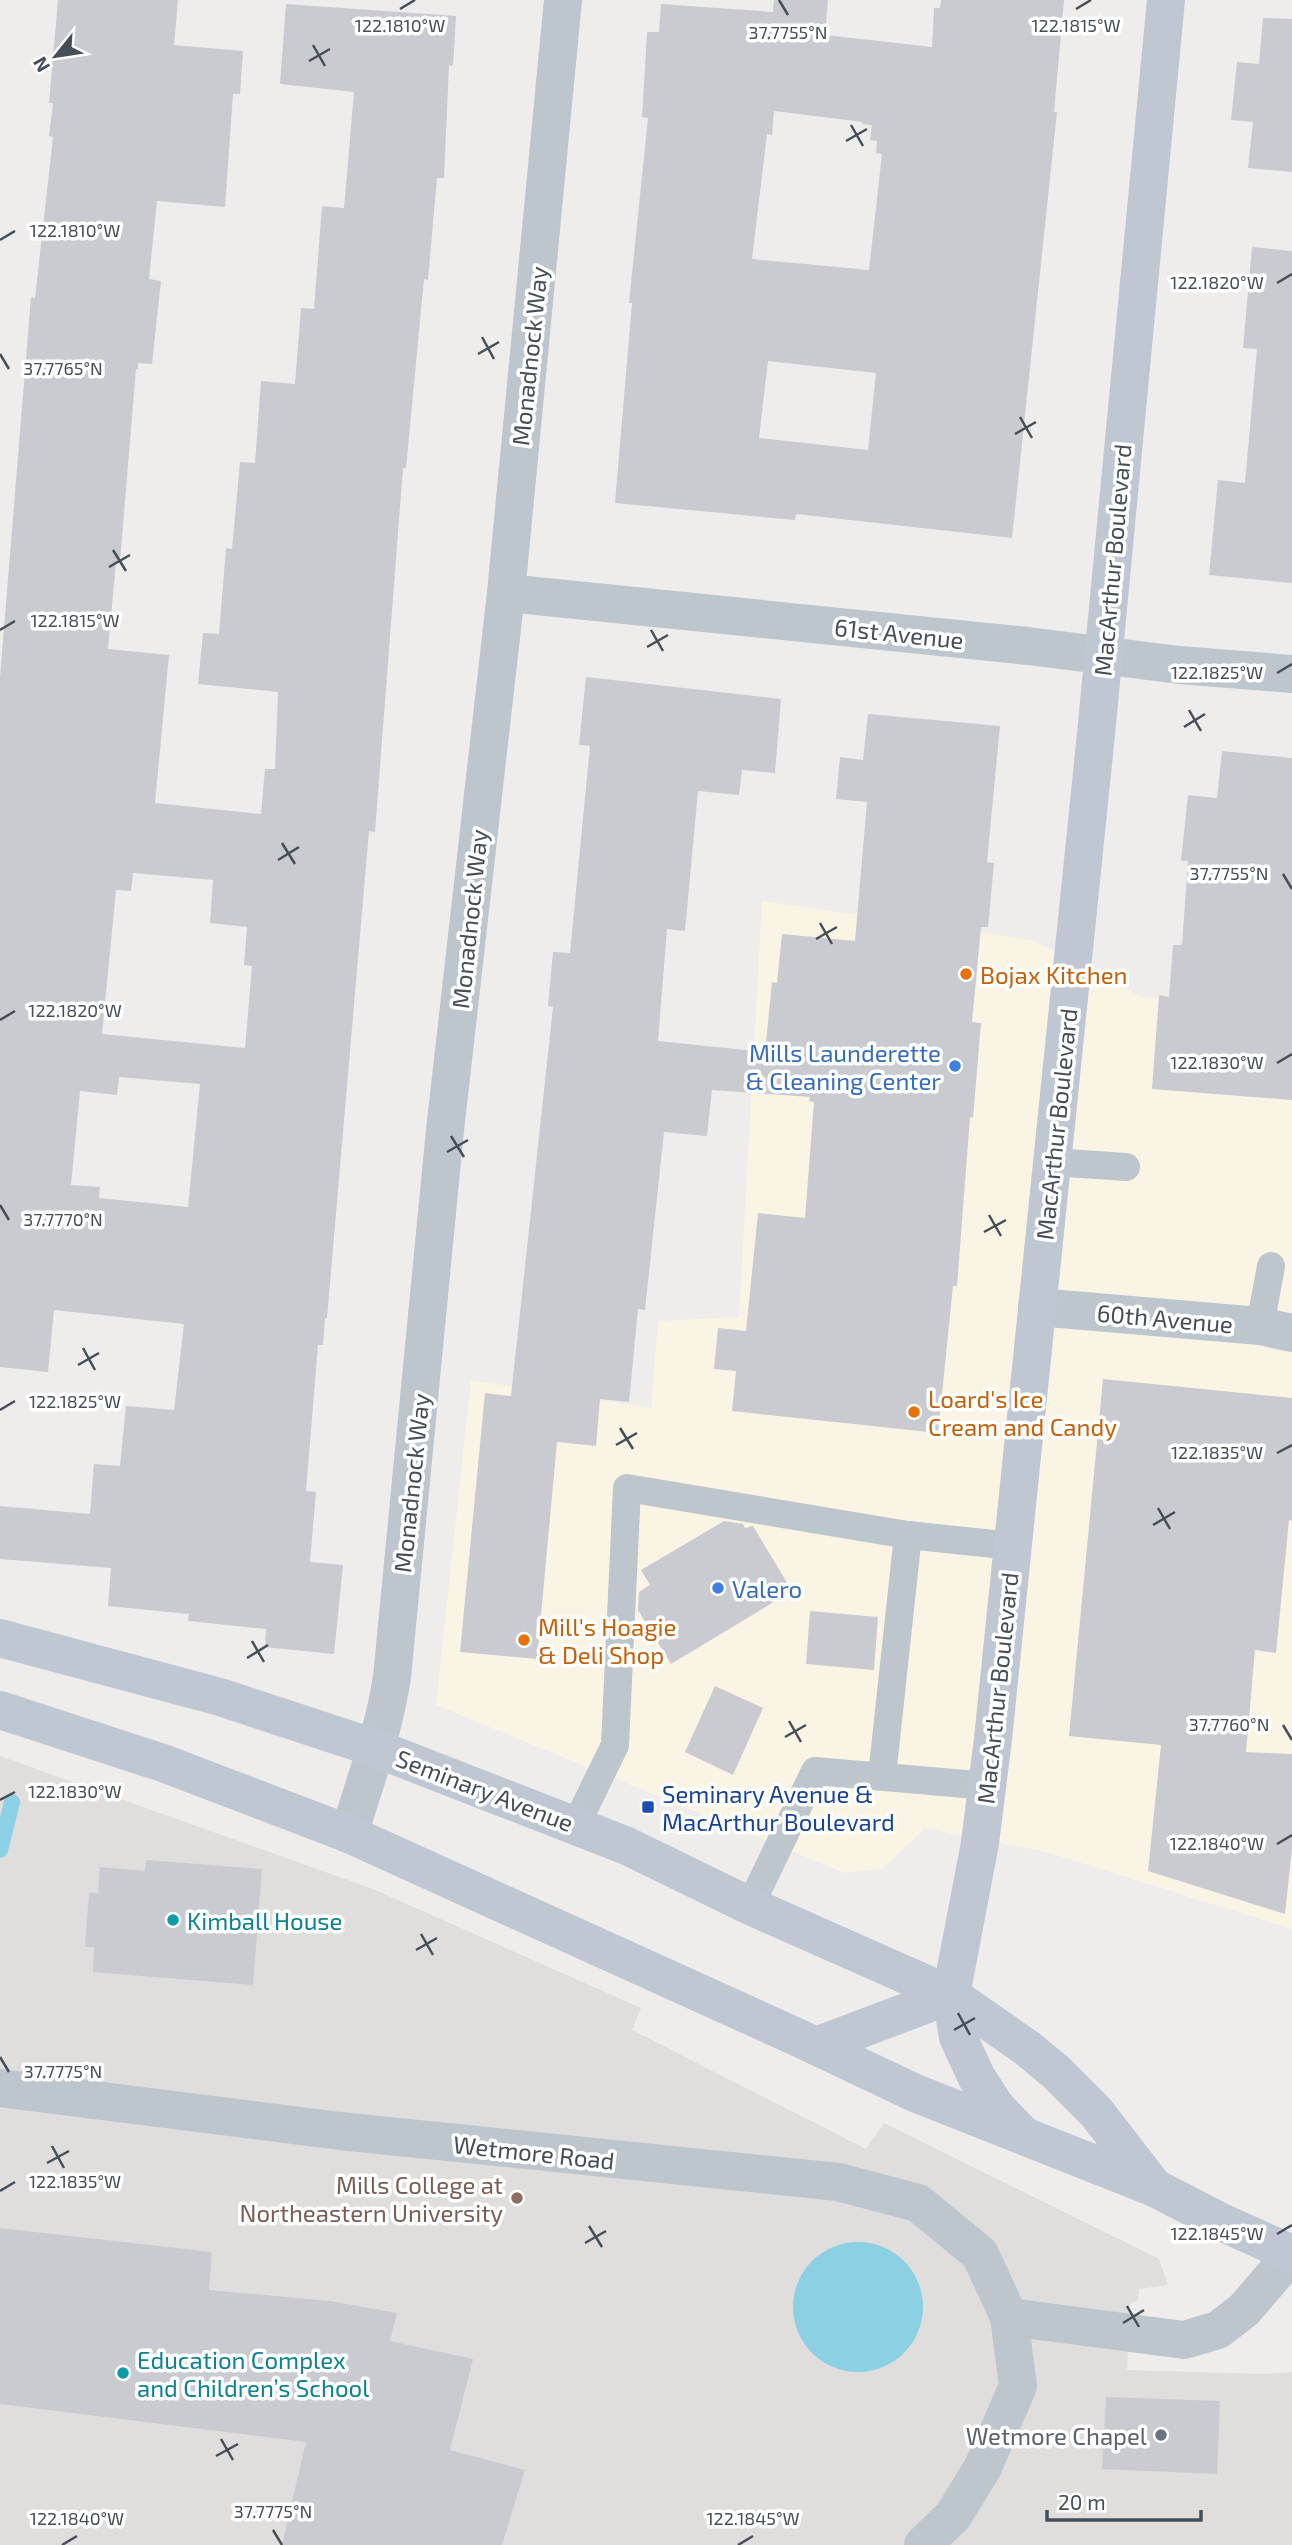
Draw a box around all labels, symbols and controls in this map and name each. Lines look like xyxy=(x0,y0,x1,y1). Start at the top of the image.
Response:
text: 122.1810°W xyxy=(355,14,445,36)
text: 122.1815°W xyxy=(1031,14,1121,36)
north arrow xyxy=(21,21,91,91)
text: 37.7755°N xyxy=(749,21,827,43)
text: N xyxy=(27,53,54,76)
text: 122.1810°W xyxy=(30,219,120,241)
street label: Monadnock Way xyxy=(505,265,553,447)
text: 122.1820°W xyxy=(1170,271,1264,293)
text: 37.7765°N xyxy=(23,357,103,379)
street label: MacArthur Boulevard xyxy=(1087,443,1137,677)
text: 122.1815°W xyxy=(30,609,120,631)
street label: 61st Avenue xyxy=(833,612,965,654)
text: 122.1825°W xyxy=(1171,661,1263,683)
street label: Monadnock Way xyxy=(445,828,493,1010)
text: 37.7755°N xyxy=(1190,862,1268,884)
place label: Bojax Kitchen xyxy=(980,960,1128,989)
marker: Bojax Kitchen xyxy=(958,966,974,982)
text: 122.1820°W xyxy=(28,999,122,1021)
street label: MacArthur Boulevard xyxy=(1029,1007,1083,1241)
place label: Mills Launderette & Cleaning Center xyxy=(745,1038,941,1095)
text: 122.1830°W xyxy=(1170,1051,1264,1073)
marker: Mills Launderette & Cleaning Center xyxy=(947,1058,963,1074)
text: 37.7770°N xyxy=(23,1208,103,1230)
street label: 60th Avenue xyxy=(1096,1298,1234,1338)
place label: Loard's Ice Cream and Candy xyxy=(928,1384,1117,1441)
text: 122.1825°W xyxy=(29,1390,121,1412)
street label: Monadnock Way xyxy=(387,1392,435,1574)
marker: Loard's Ice Cream and Candy xyxy=(906,1404,922,1420)
text: 122.1835°W xyxy=(1171,1441,1263,1463)
street label: MacArthur Boulevard xyxy=(970,1571,1024,1805)
place label: Valero xyxy=(732,1574,802,1603)
marker: Valero xyxy=(710,1580,726,1596)
place label: Mill's Hoagie & Deli Shop xyxy=(538,1612,676,1669)
marker: Mill's Hoagie & Deli Shop xyxy=(516,1632,532,1648)
text: 37.7760°N xyxy=(1189,1713,1269,1735)
street label: Seminary Avenue xyxy=(392,1743,578,1837)
place label: Seminary Avenue & MacArthur Boulevard xyxy=(662,1779,895,1836)
text: 122.1830°W xyxy=(28,1780,122,1802)
marker: Seminary Avenue & MacArthur Boulevard xyxy=(640,1799,656,1815)
text: 122.1840°W xyxy=(1170,1832,1264,1854)
place label: Kimball House xyxy=(187,1906,342,1935)
marker: Kimball House xyxy=(165,1912,181,1928)
text: 37.7775°N xyxy=(24,2060,102,2082)
street label: Wetmore Road xyxy=(452,2129,616,2175)
text: 122.1835°W xyxy=(29,2170,121,2192)
place label: Mills College at Northeastern University xyxy=(240,2170,503,2227)
marker: Mills College at Northeastern University xyxy=(509,2190,525,2206)
text: 122.1845°W xyxy=(1170,2222,1264,2244)
place label: Education Complex and Children’s School xyxy=(137,2345,369,2402)
marker: Education Complex and Children’s School xyxy=(115,2365,131,2381)
place label: Wetmore Chapel xyxy=(966,2421,1147,2450)
marker: Wetmore Chapel xyxy=(1153,2427,1169,2443)
scale bar xyxy=(1047,2478,1201,2522)
text: 20 m xyxy=(1058,2489,1106,2514)
text: 37.7775°N xyxy=(234,2500,312,2522)
text: 122.1840°W xyxy=(30,2507,124,2529)
text: 122.1845°W xyxy=(706,2507,800,2529)

